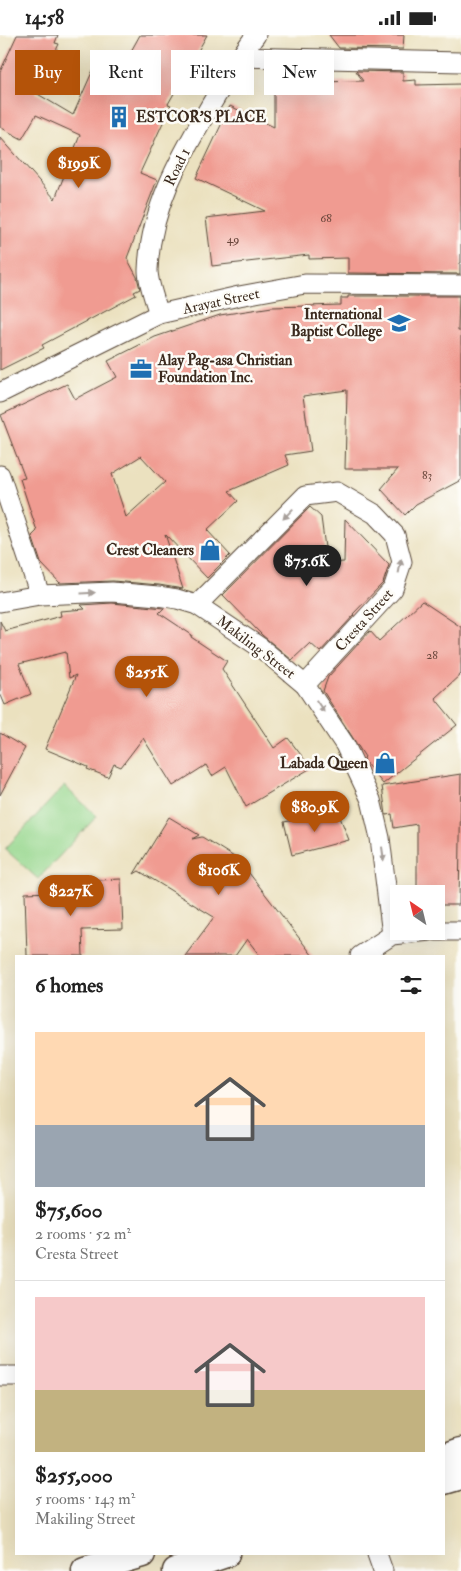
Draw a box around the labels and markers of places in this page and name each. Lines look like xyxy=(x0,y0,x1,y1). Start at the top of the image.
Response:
building icon: ESTCOR'S PLACE xyxy=(106,104,132,130)
place label: ESTCOR'S PLACE xyxy=(136,108,266,127)
pin: $199K xyxy=(44,147,114,189)
place label: International Baptist College xyxy=(291,305,383,342)
school or university icon: International Baptist College xyxy=(386,310,412,336)
place label: Alay Pag-asa Christian Foundation Inc. xyxy=(157,351,293,387)
office icon: Alay Pag-asa Christian Foundation Inc. xyxy=(128,356,154,382)
shop icon: Crest Cleaners xyxy=(197,537,223,563)
place label: Crest Cleaners xyxy=(106,541,194,560)
pin: $75.6K xyxy=(266,545,348,587)
pin: $255K xyxy=(112,655,182,698)
shop icon: Labada Queen xyxy=(372,750,398,776)
place label: Labada Queen xyxy=(280,754,368,773)
pin: $80.9K xyxy=(274,791,356,833)
pin: $106K xyxy=(184,853,254,896)
pin: $227K xyxy=(36,875,106,917)

